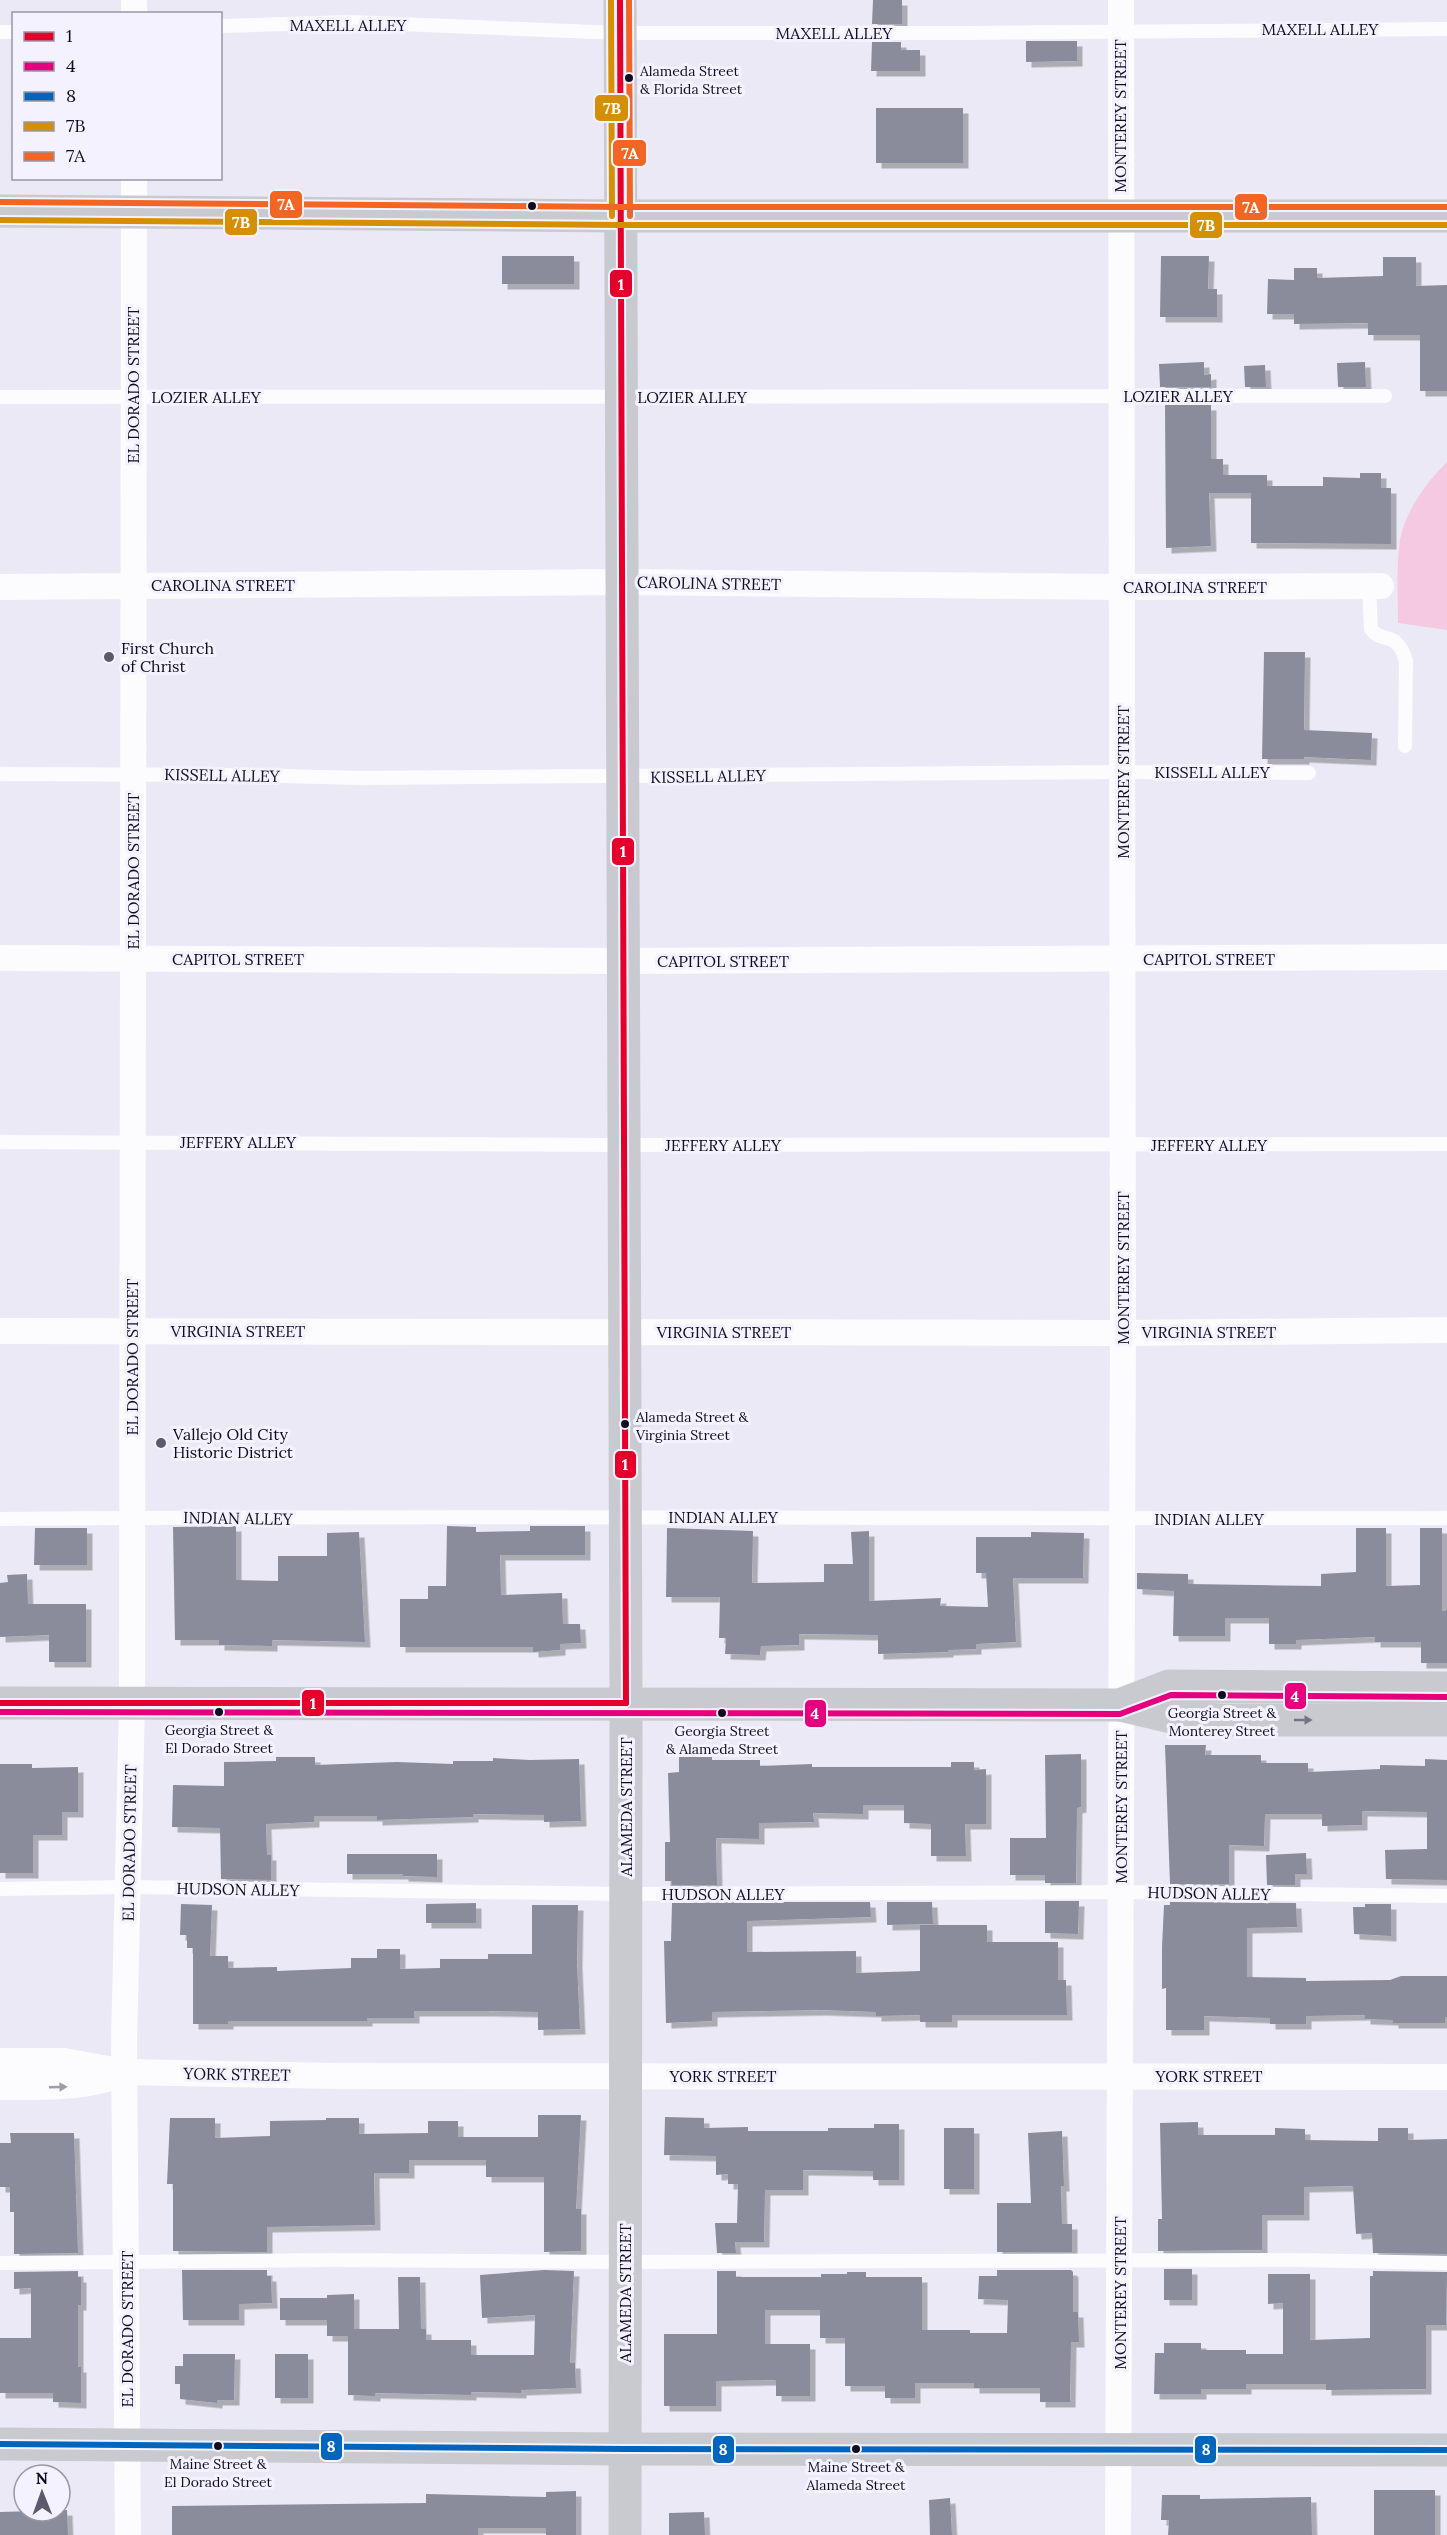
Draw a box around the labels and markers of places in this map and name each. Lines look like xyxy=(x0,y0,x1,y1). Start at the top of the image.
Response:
place label: Alameda Street & Florida Street xyxy=(639,62,743,98)
marker: Alameda Street & Florida Street xyxy=(623,72,635,84)
unlabelled marker xyxy=(526,200,538,212)
place label: First Church of Christ xyxy=(121,638,215,676)
marker: First Church of Christ xyxy=(102,650,116,664)
place label: Alameda Street & Virginia Street xyxy=(635,1408,748,1444)
marker: Alameda Street & Virginia Street xyxy=(619,1418,631,1430)
place label: Vallejo Old City Historic District xyxy=(172,1424,294,1462)
marker: Vallejo Old City Historic District xyxy=(154,1436,168,1450)
marker: Georgia Street & Monterey Street xyxy=(1216,1689,1228,1701)
place label: Georgia Street & Monterey Street xyxy=(1168,1704,1276,1740)
marker: Georgia Street & El Dorado Street xyxy=(213,1706,225,1718)
marker: Georgia Street & Alameda Street xyxy=(716,1707,728,1719)
place label: Georgia Street & El Dorado Street xyxy=(165,1721,274,1757)
place label: Georgia Street & Alameda Street xyxy=(666,1722,779,1758)
marker: Maine Street & El Dorado Street xyxy=(212,2440,224,2452)
marker: Maine Street & Alameda Street xyxy=(850,2443,862,2455)
place label: Maine Street & El Dorado Street xyxy=(164,2455,273,2491)
place label: Maine Street & Alameda Street xyxy=(806,2458,906,2494)

